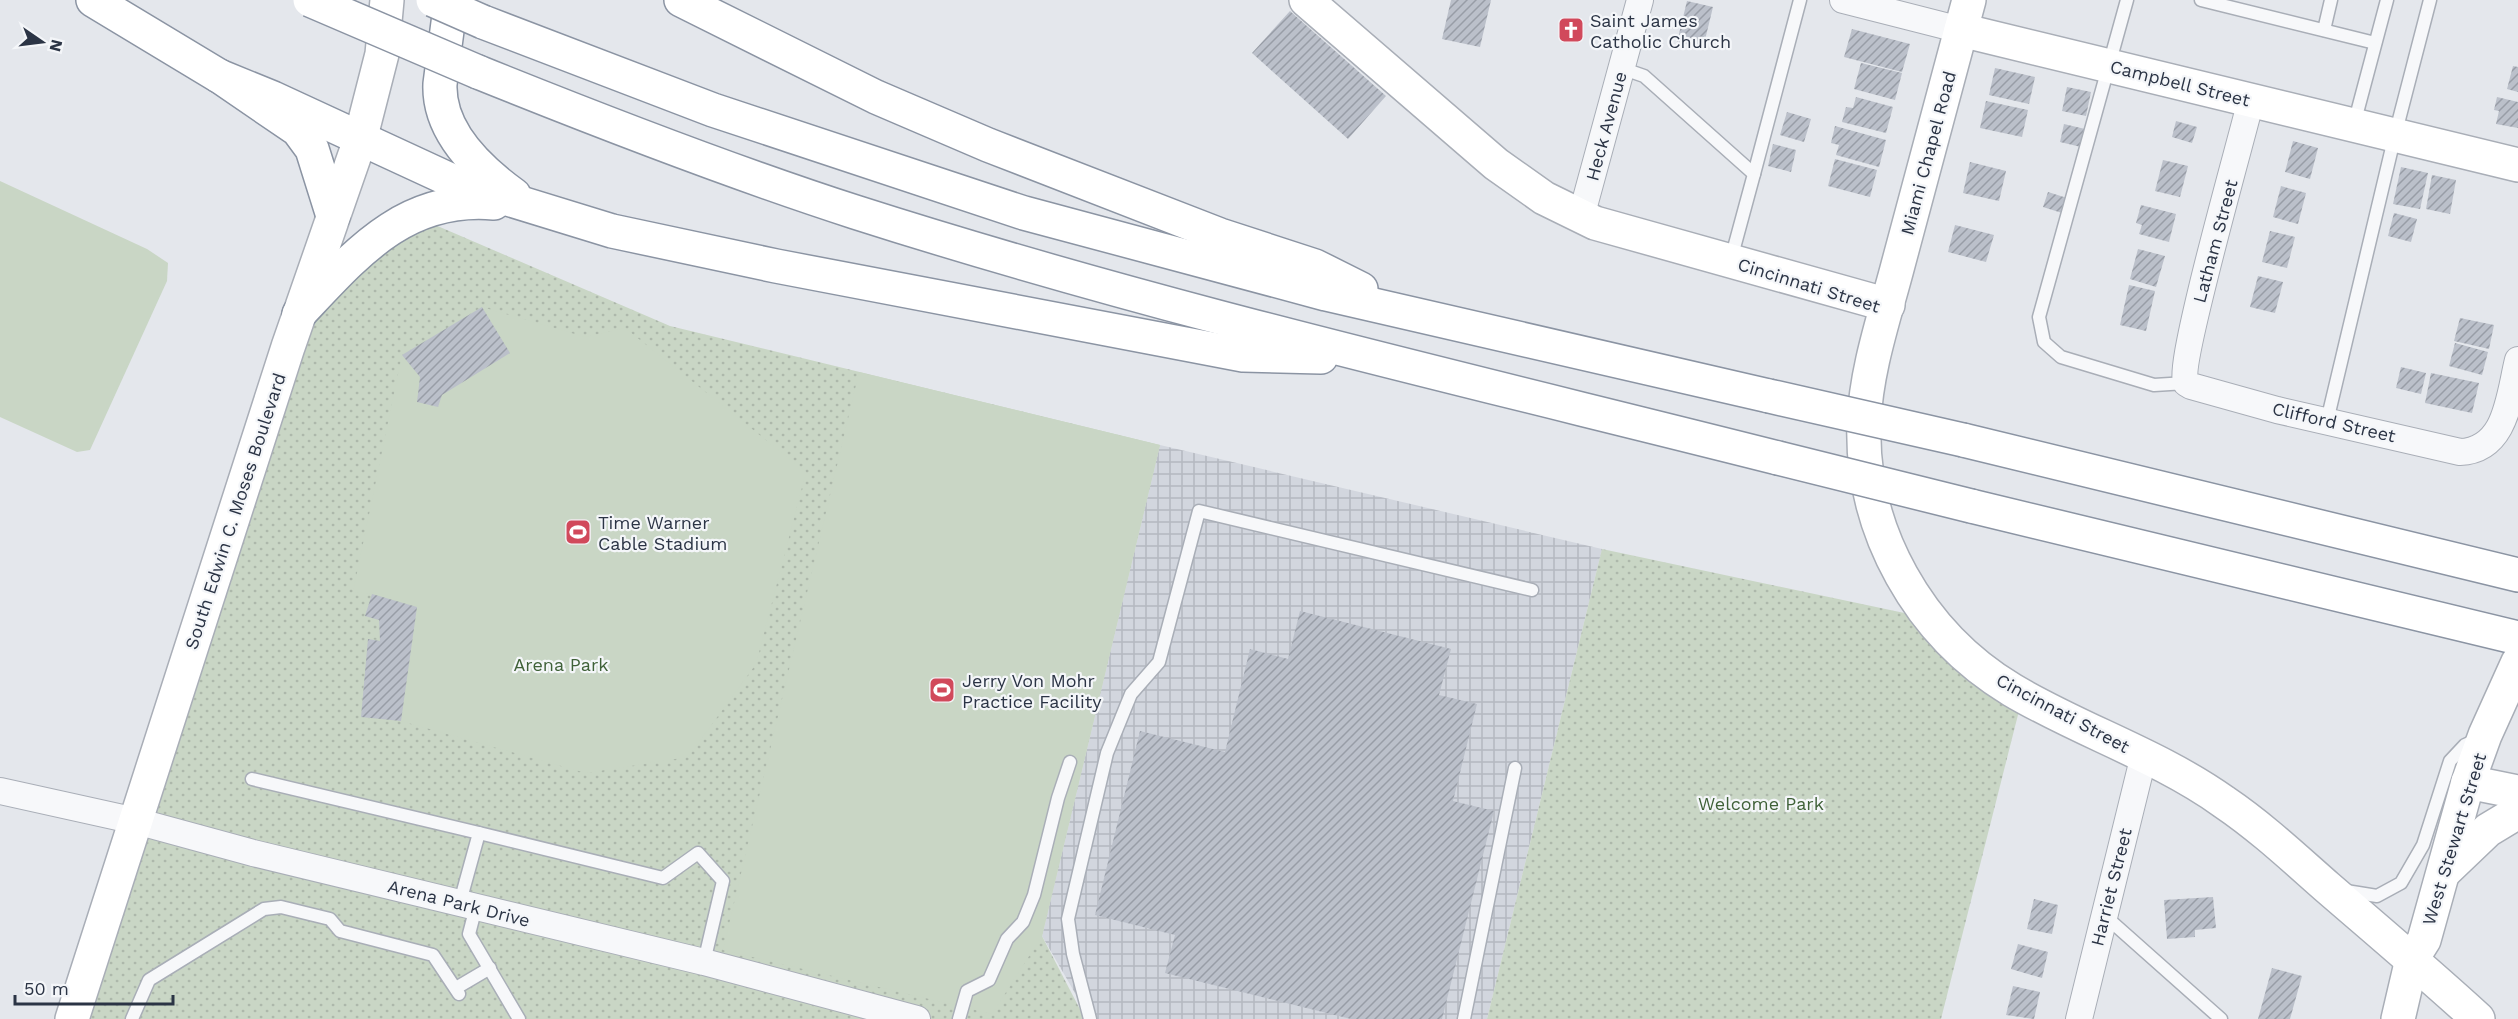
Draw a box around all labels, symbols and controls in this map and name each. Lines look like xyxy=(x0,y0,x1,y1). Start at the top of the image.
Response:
place label: Saint James Catholic Church xyxy=(1590,10,1731,52)
north arrow xyxy=(12,12,72,72)
church icon: Saint James Catholic Church xyxy=(1556,15,1586,45)
text: N xyxy=(45,37,67,54)
street label: Campbell Street xyxy=(2108,55,2253,111)
street label: Heck Avenue xyxy=(1581,69,1631,183)
street label: Miami Chapel Road xyxy=(1896,69,1960,237)
street label: Latham Street xyxy=(2188,177,2242,305)
street label: Cincinnati Street xyxy=(1735,253,1883,317)
street label: South Edwin C. Moses Boulevard xyxy=(180,370,290,652)
street label: Clifford Street xyxy=(2270,398,2398,447)
place label: Time Warner Cable Stadium xyxy=(598,512,727,554)
sports icon: Time Warner Cable Stadium xyxy=(563,517,593,547)
park label: Arena Park xyxy=(513,654,609,675)
street label: Cincinnati Street xyxy=(1993,669,2134,757)
place label: Jerry Von Mohr Practice Facility xyxy=(962,670,1102,712)
sports icon: Jerry Von Mohr Practice Facility xyxy=(927,675,957,705)
street label: West Stewart Street xyxy=(2418,750,2490,928)
park label: Welcome Park xyxy=(1698,793,1824,814)
street label: Harriet Street xyxy=(2086,825,2136,948)
street label: Arena Park Drive xyxy=(386,875,532,931)
scale bar xyxy=(15,968,172,1006)
text: 50 m xyxy=(24,978,69,999)

